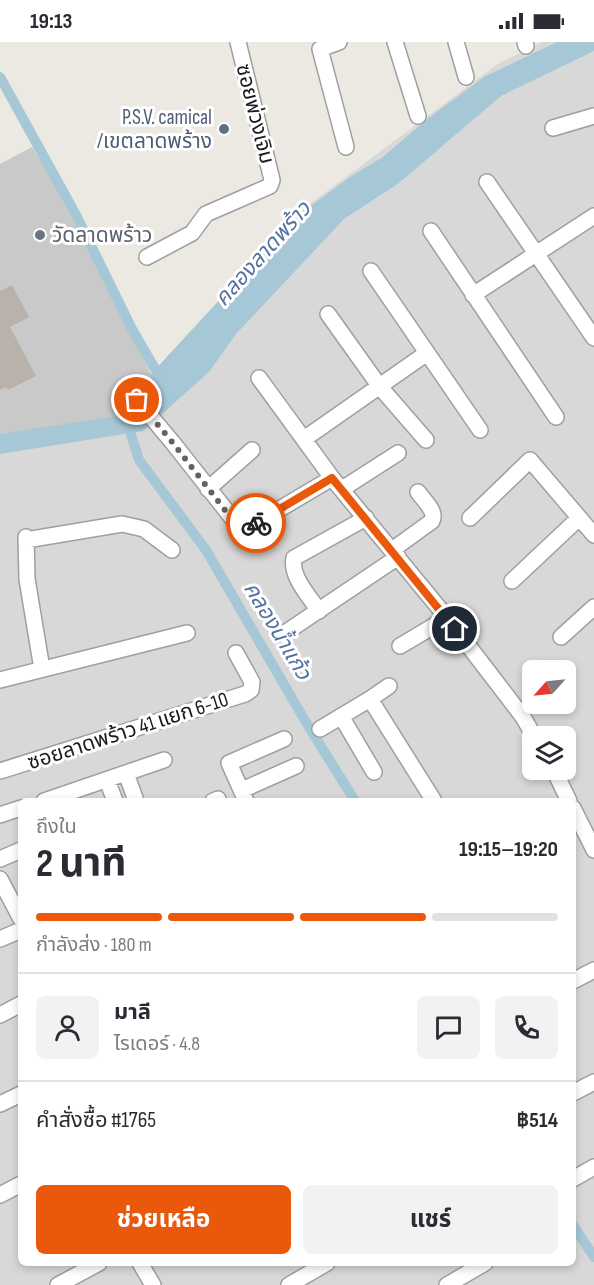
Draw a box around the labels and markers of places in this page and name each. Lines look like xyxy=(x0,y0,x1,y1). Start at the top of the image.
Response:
place label: P.S.V. camical /เขตลาดพร้าง xyxy=(97,105,212,154)
marker: P.S.V. camical /เขตลาดพร้าง xyxy=(217,122,231,136)
place label: วัดลาดพร้าว xyxy=(52,223,152,248)
marker: วัดลาดพร้าว xyxy=(33,228,47,242)
pin xyxy=(111,374,162,425)
pin xyxy=(429,603,480,654)

